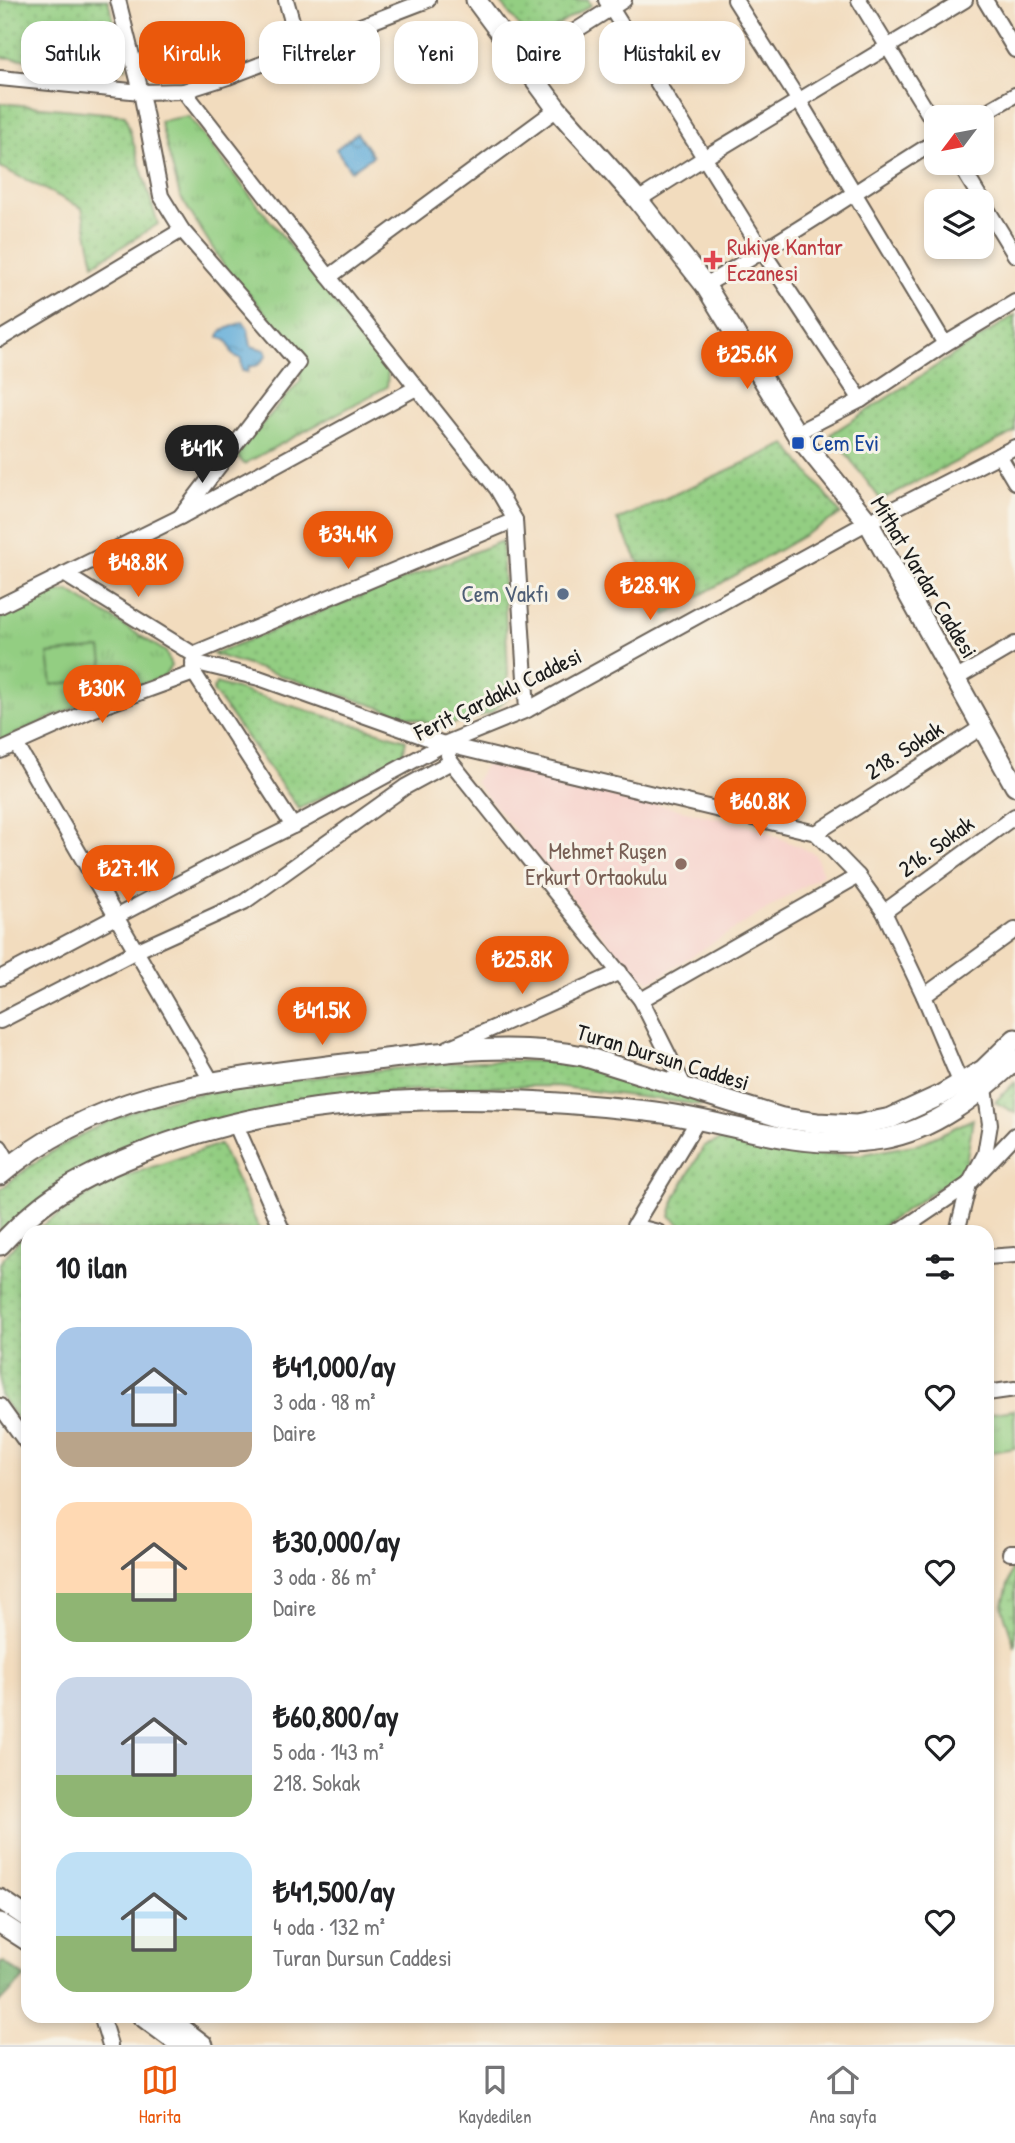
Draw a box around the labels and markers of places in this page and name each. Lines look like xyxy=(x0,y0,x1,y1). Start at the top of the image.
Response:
place label: Rukiye Kantar Eczanesi xyxy=(727,231,843,288)
marker: Rukiye Kantar Eczanesi xyxy=(705,252,721,268)
pin: ₺25.6K xyxy=(690,332,804,391)
pin: ₺41K xyxy=(161,426,243,485)
place label: Cem Evi xyxy=(812,427,879,458)
marker: Cem Evi xyxy=(790,435,806,451)
pin: ₺34.4K xyxy=(291,512,405,571)
pin: ₺48.8K xyxy=(81,540,195,599)
pin: ₺28.9K xyxy=(593,562,707,622)
place label: Cem Vakfı xyxy=(461,578,549,609)
marker: Cem Vakfı xyxy=(555,586,571,602)
pin: ₺30K xyxy=(61,666,143,725)
pin: ₺60.8K xyxy=(703,778,817,838)
place label: Mehmet Ruşen Erkurt Ortaokulu xyxy=(525,835,667,892)
pin: ₺27.1K xyxy=(71,846,185,905)
marker: Mehmet Ruşen Erkurt Ortaokulu xyxy=(673,856,689,872)
pin: ₺25.8K xyxy=(465,936,579,996)
pin: ₺41.5K xyxy=(265,988,379,1047)

